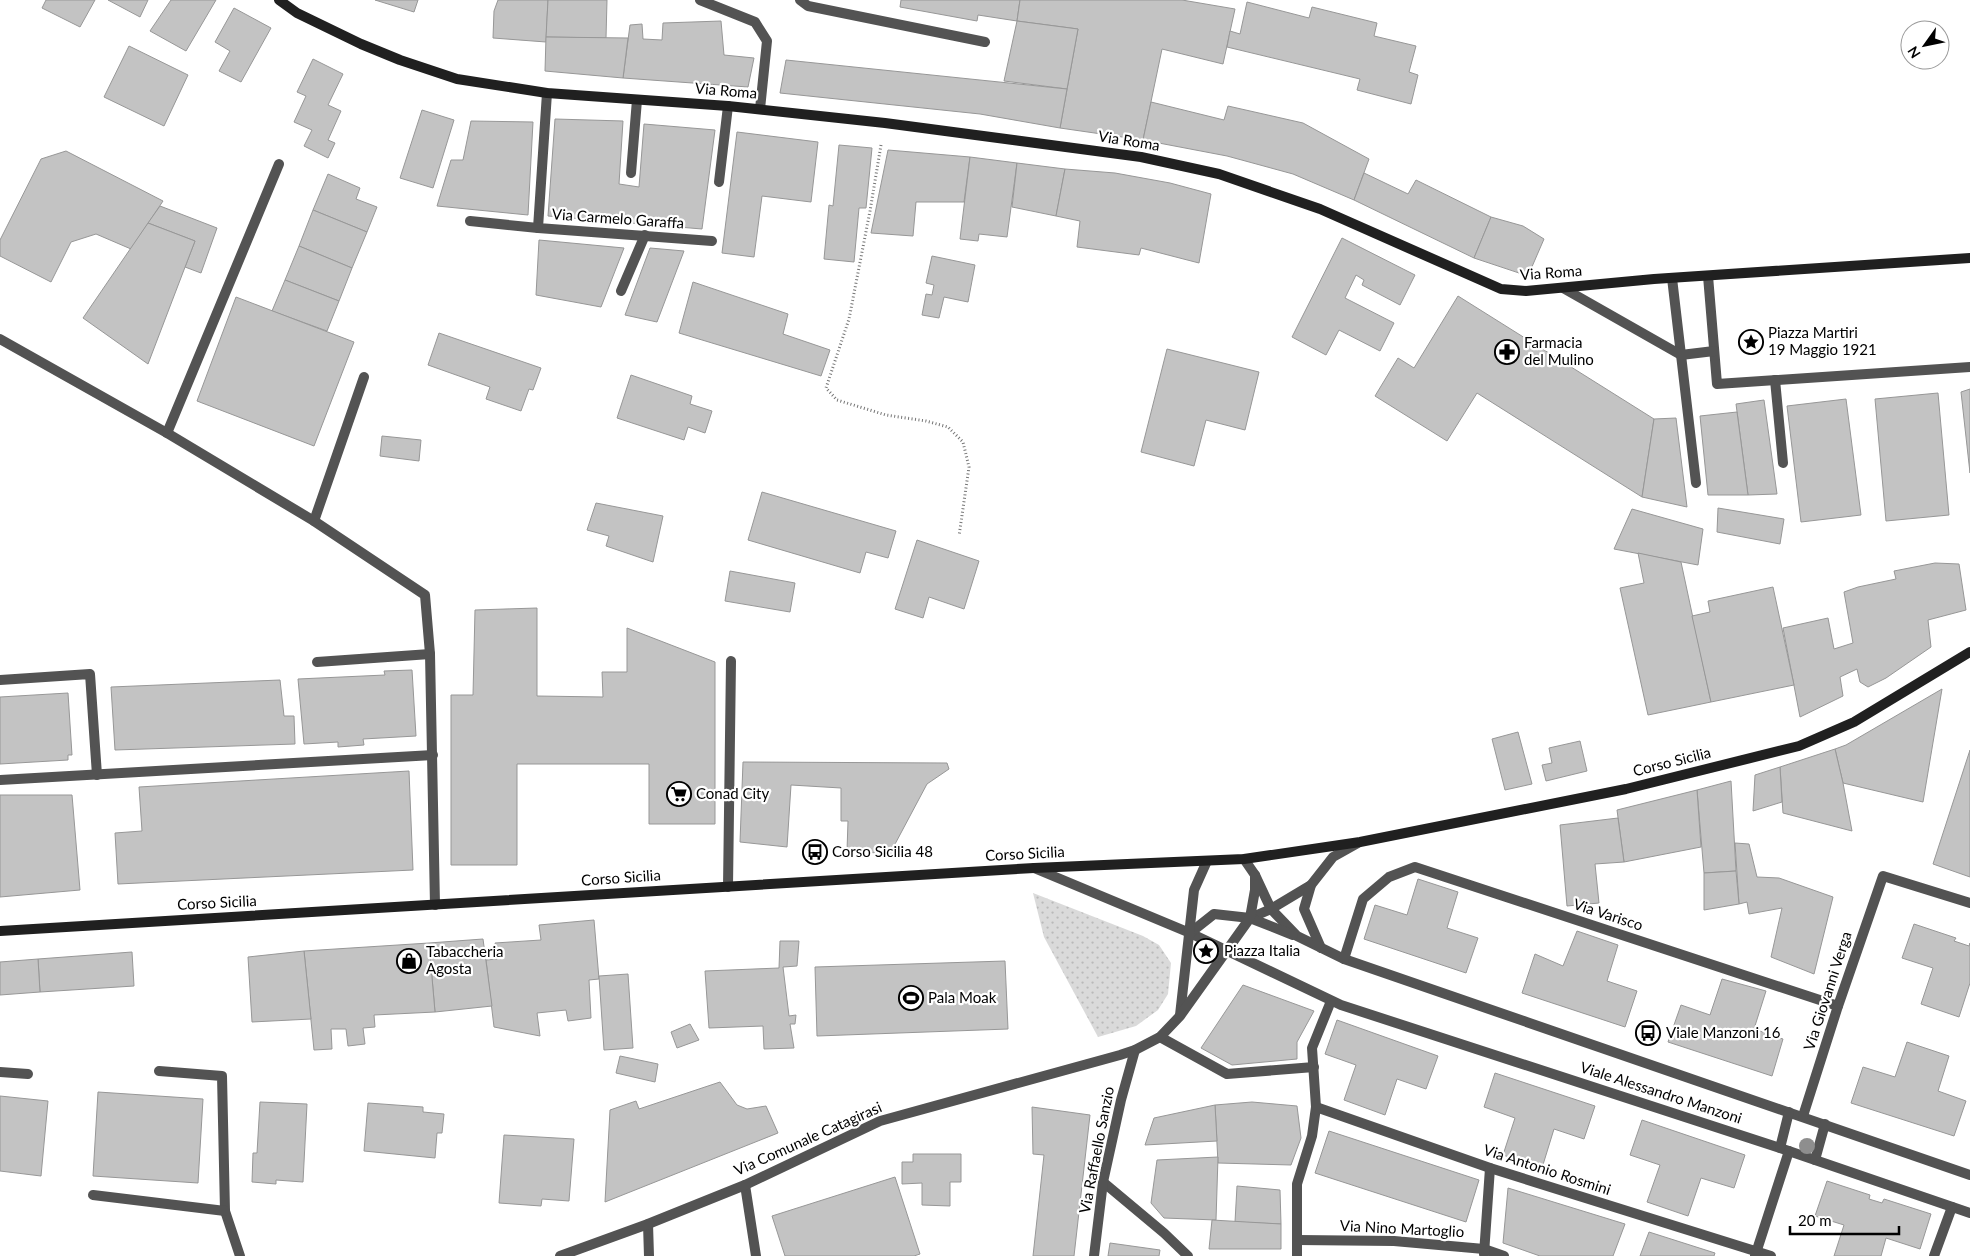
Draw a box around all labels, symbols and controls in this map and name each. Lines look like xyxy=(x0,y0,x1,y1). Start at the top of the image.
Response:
north arrow xyxy=(1900,20,1950,70)
text: N xyxy=(1904,43,1924,62)
street label: Via Roma xyxy=(694,78,758,102)
street label: Via Roma xyxy=(1097,126,1161,154)
street label: Via Carmelo Garaffa xyxy=(551,204,685,232)
street label: Via Roma xyxy=(1519,261,1583,283)
place label: Piazza Martiri 19 Maggio 1921 xyxy=(1768,323,1877,358)
place icon: Piazza Martiri 19 Maggio 1921 xyxy=(1738,329,1764,355)
place label: Farmacia del Mulino xyxy=(1524,333,1594,368)
pharmacy icon: Farmacia del Mulino xyxy=(1494,339,1520,365)
street label: Corso Sicilia xyxy=(1631,743,1713,779)
supermarket icon: Conad City xyxy=(666,781,692,807)
place label: Conad City xyxy=(696,784,769,802)
bus stop icon: Corso Sicilia 48 xyxy=(802,839,828,865)
place label: Corso Sicilia 48 xyxy=(832,842,933,860)
street label: Corso Sicilia xyxy=(985,842,1065,864)
street label: Corso Sicilia xyxy=(581,865,661,889)
street label: Corso Sicilia xyxy=(177,891,257,913)
street label: Via Varisco xyxy=(1571,894,1645,934)
street label: Via Giovanni Verga xyxy=(1799,929,1855,1052)
place icon: Piazza Italia xyxy=(1193,938,1219,964)
place label: Piazza Italia xyxy=(1224,941,1300,959)
place label: Tabaccheria Agosta xyxy=(426,942,503,977)
shop icon: Tabaccheria Agosta xyxy=(396,948,422,974)
sports icon: Pala Moak xyxy=(898,985,924,1011)
place label: Pala Moak xyxy=(928,988,997,1006)
bus stop icon: Viale Manzoni 16 xyxy=(1635,1020,1661,1046)
place label: Viale Manzoni 16 xyxy=(1666,1023,1781,1041)
street label: Viale Alessandro Manzoni xyxy=(1578,1057,1744,1127)
street label: Via Raffaello Sanzio xyxy=(1075,1085,1117,1215)
street label: Via Comunale Catagirasi xyxy=(731,1097,884,1179)
street label: Via Antonio Rosmini xyxy=(1481,1140,1613,1198)
scale bar xyxy=(1790,1204,1899,1236)
text: 20 m xyxy=(1798,1211,1832,1229)
street label: Via Nino Martoglio xyxy=(1339,1216,1465,1240)

